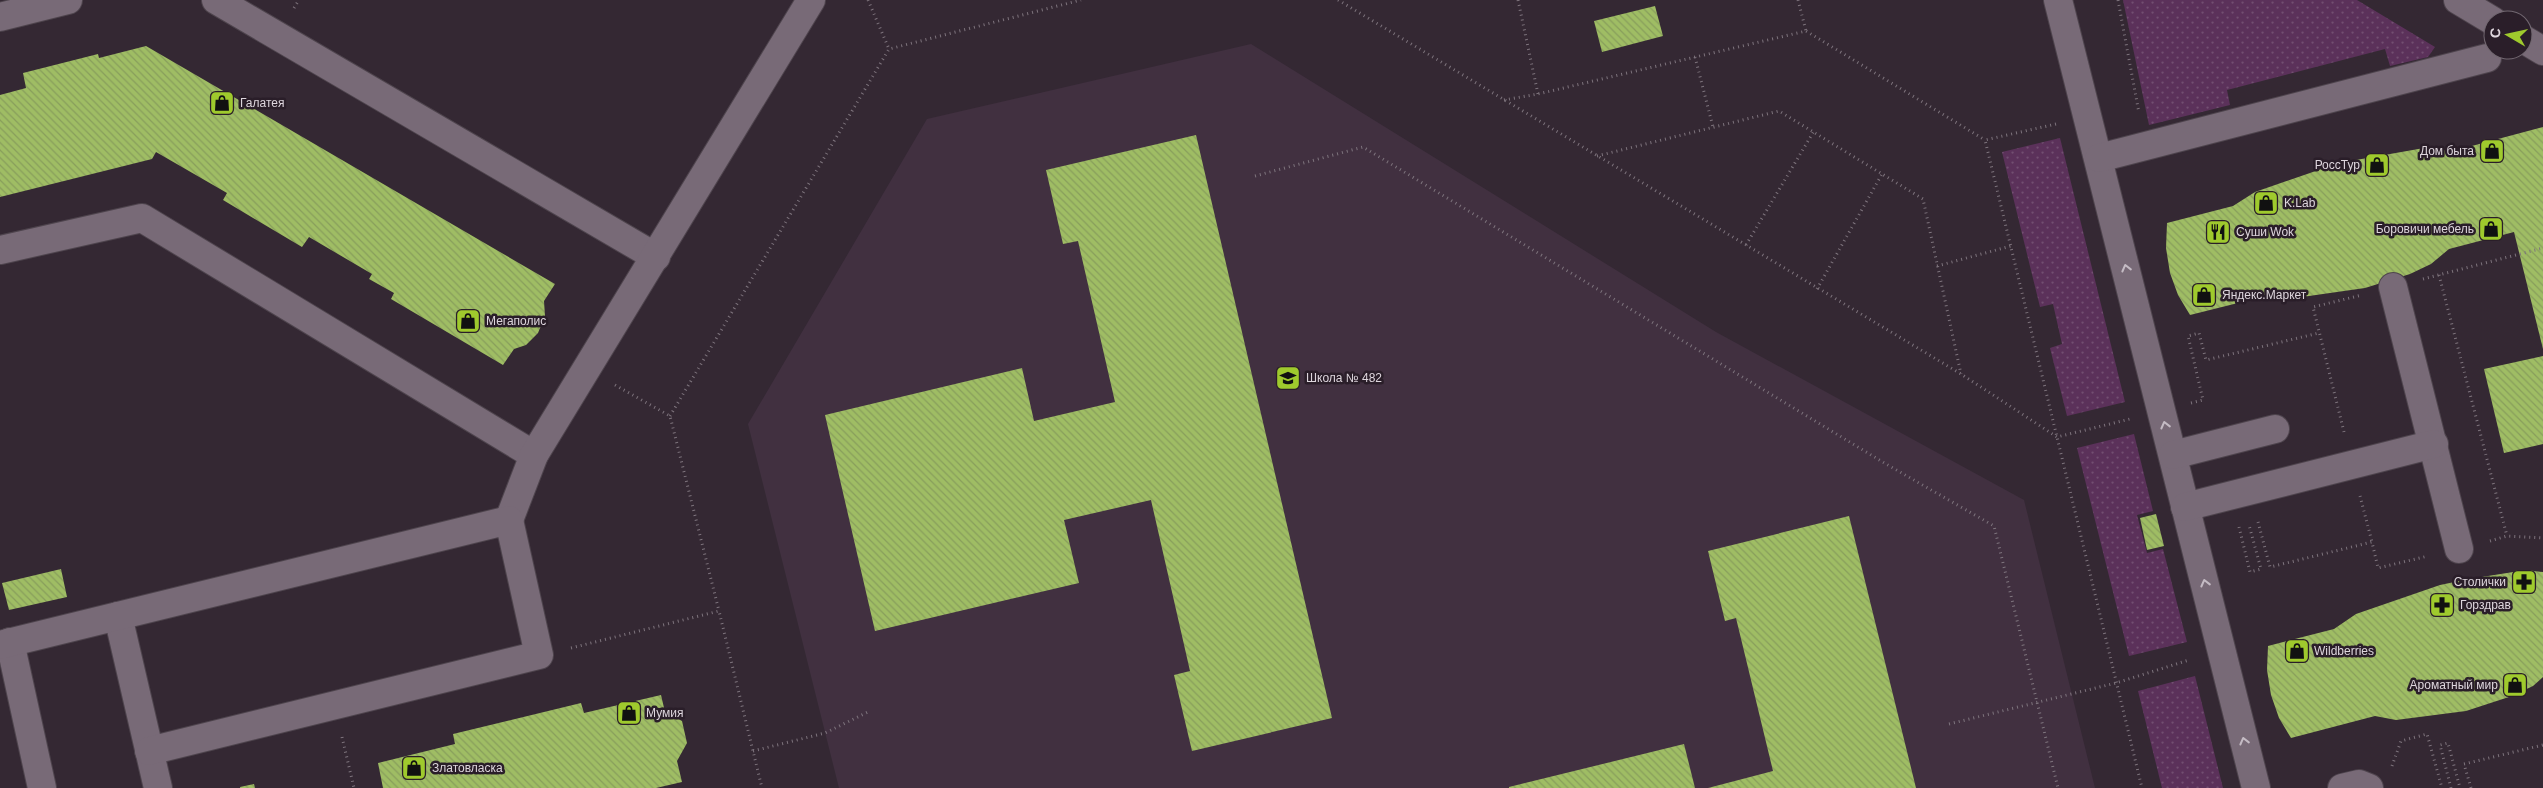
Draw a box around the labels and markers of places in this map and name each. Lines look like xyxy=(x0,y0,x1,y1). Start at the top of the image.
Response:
shop icon: Галатея xyxy=(209,90,235,116)
place label: Галатея xyxy=(240,96,284,110)
shop icon: Дом быта xyxy=(2479,138,2505,164)
place label: Дом быта xyxy=(2420,144,2474,158)
shop icon: РоссТур xyxy=(2364,152,2390,178)
place label: РоссТур xyxy=(2315,158,2360,172)
shop icon: K.Lab xyxy=(2253,190,2279,216)
place label: K.Lab xyxy=(2284,196,2316,210)
shop icon: Боровичи мебель xyxy=(2478,216,2504,242)
restaurant icon: Суши Wok xyxy=(2205,219,2231,245)
place label: Боровичи мебель xyxy=(2376,222,2474,236)
place label: Суши Wok xyxy=(2236,225,2295,239)
shop icon: Яндекс.Маркет xyxy=(2191,282,2217,308)
place label: Яндекс.Маркет xyxy=(2222,288,2307,302)
shop icon: Мегаполис xyxy=(455,308,481,334)
place label: Мегаполис xyxy=(486,314,546,328)
school or university icon: Школа № 482 xyxy=(1275,365,1301,391)
place label: Школа № 482 xyxy=(1306,371,1382,385)
pharmacy icon: Столички xyxy=(2511,569,2537,595)
place label: Столички xyxy=(2454,575,2506,589)
pharmacy icon: Горздрав xyxy=(2429,592,2455,618)
place label: Горздрав xyxy=(2460,598,2511,612)
shop icon: Wildberries xyxy=(2284,638,2310,664)
place label: Wildberries xyxy=(2314,644,2374,658)
shop icon: Ароматный мир xyxy=(2502,672,2528,698)
place label: Ароматный мир xyxy=(2410,678,2498,692)
shop icon: Мумия xyxy=(616,700,642,726)
place label: Мумия xyxy=(646,706,683,720)
shop icon: Златовласка xyxy=(401,755,427,781)
place label: Златовласка xyxy=(432,761,503,775)

